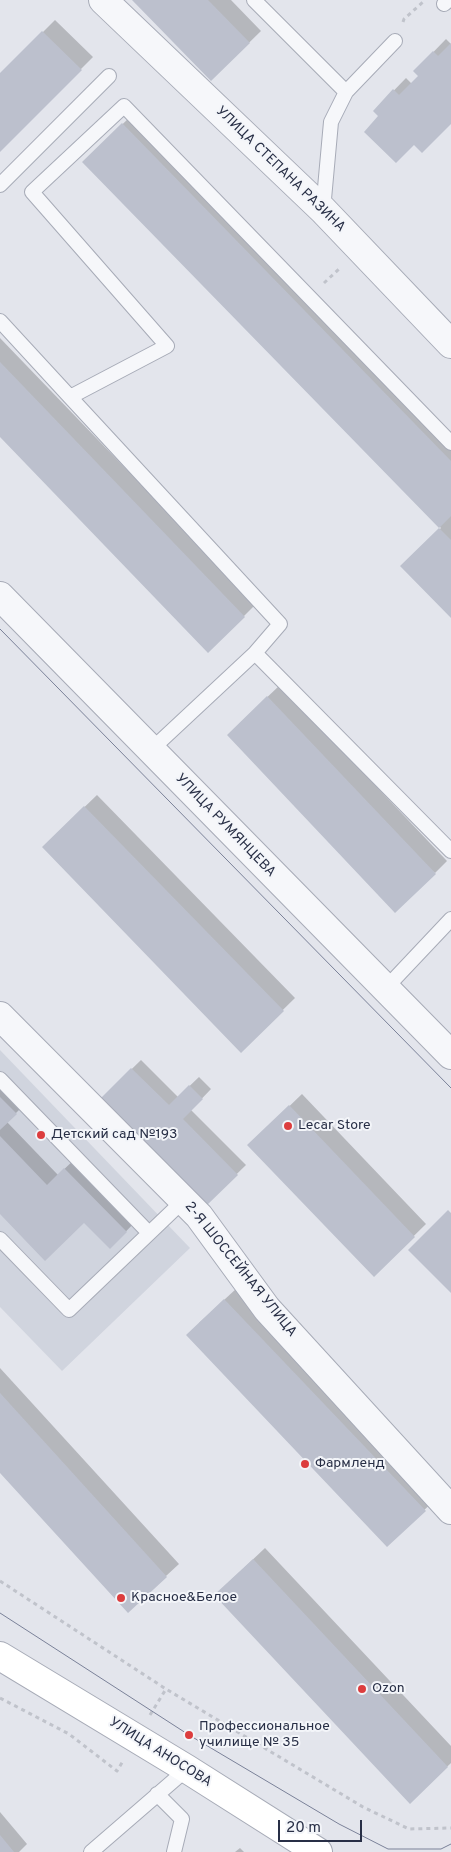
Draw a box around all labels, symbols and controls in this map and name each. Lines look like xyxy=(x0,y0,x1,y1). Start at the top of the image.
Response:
street label: УЛИЦА СТЕПАНА РАЗИНА xyxy=(212,103,348,237)
street label: УЛИЦА РУМЯНЦЕВА xyxy=(171,771,279,881)
place label: Lecar Store xyxy=(298,1118,371,1134)
marker: Lecar Store xyxy=(282,1120,294,1132)
place label: Детский сад №193 xyxy=(51,1127,177,1143)
marker: Детский сад №193 xyxy=(35,1129,47,1141)
street label: 2-Я ШОССЕЙНАЯ УЛИЦА xyxy=(180,1199,300,1341)
place label: Фармленд xyxy=(315,1456,385,1472)
marker: Фармленд xyxy=(299,1458,311,1470)
place label: Красное&Белое xyxy=(131,1590,237,1606)
marker: Красное&Белое xyxy=(115,1592,127,1604)
place label: Ozon xyxy=(372,1681,405,1697)
marker: Ozon xyxy=(356,1683,368,1695)
street label: УЛИЦА АНОСОВА xyxy=(105,1715,215,1791)
place label: Профессиональное училище № 35 xyxy=(199,1719,330,1751)
marker: Профессиональное училище № 35 xyxy=(183,1729,195,1741)
scale bar xyxy=(281,1810,365,1842)
text: 20 m xyxy=(286,1819,321,1838)

